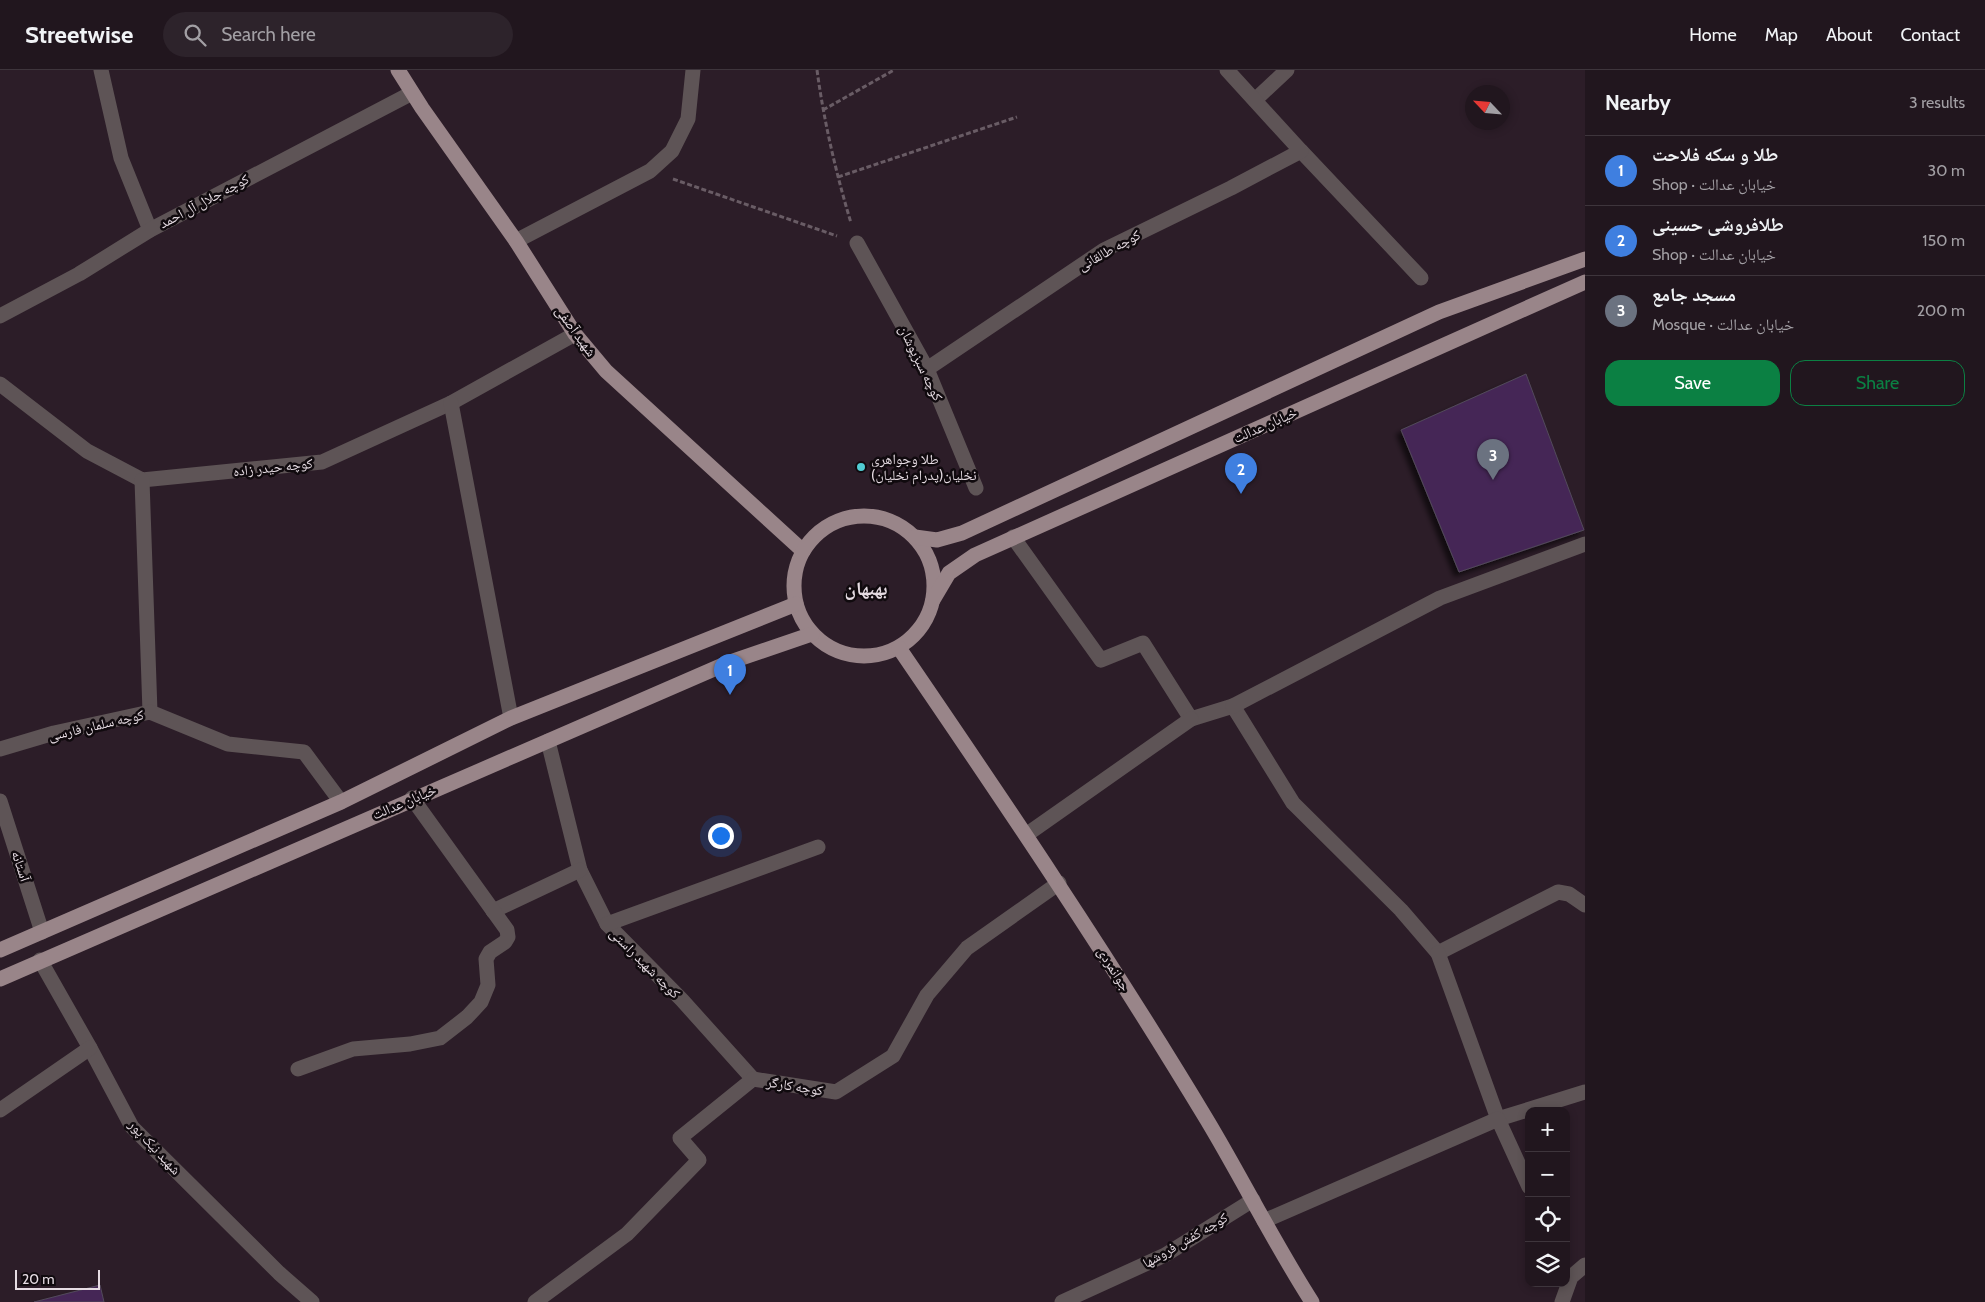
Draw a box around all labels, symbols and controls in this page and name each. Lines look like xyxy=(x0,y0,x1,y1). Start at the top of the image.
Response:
search box xyxy=(163,12,513,57)
text: Streetwise xyxy=(25,20,133,49)
icon: search xyxy=(181,21,209,49)
text: Search here xyxy=(221,23,316,46)
text: Home xyxy=(1689,24,1737,46)
text: Map xyxy=(1765,24,1798,46)
text: About xyxy=(1826,24,1872,46)
text: Contact xyxy=(1900,24,1960,46)
north arrow xyxy=(1465,85,1510,130)
text: Nearby xyxy=(1605,90,1671,115)
text: 3 results xyxy=(1909,93,1965,112)
text: طلا و سکه فلاحت xyxy=(1652,143,1778,166)
text: 1 xyxy=(1618,161,1624,180)
text: 30 m xyxy=(1928,161,1965,180)
street label: کوچه جلال آل احمد xyxy=(156,170,252,232)
text: Shop · خیابان عدالت xyxy=(1652,175,1776,194)
text: طلافروشی حسینی xyxy=(1652,213,1784,236)
street label: کوچه طالقانی xyxy=(1074,225,1144,275)
text: 2 xyxy=(1617,231,1625,250)
text: 150 m xyxy=(1922,231,1965,250)
text: Shop · خیابان عدالت xyxy=(1652,245,1776,264)
text: مسجد جامع xyxy=(1652,283,1736,306)
text: 3 xyxy=(1617,301,1625,320)
text: 200 m xyxy=(1917,301,1965,320)
street label: شهید آصفی xyxy=(551,302,601,360)
text: Mosque · خیابان عدالت xyxy=(1652,315,1794,334)
street label: کوچه سبزپوشان xyxy=(895,322,947,404)
button: Save xyxy=(1605,360,1780,406)
button: Share xyxy=(1790,360,1965,406)
street label: خیابان عدالت xyxy=(1230,403,1300,447)
pin: 3 xyxy=(1477,439,1509,480)
place label: طلا وجواهری نخلیان(پدرام نخلیان) xyxy=(871,450,977,485)
pin: 2 xyxy=(1225,453,1257,494)
street label: کوچه حیدر زاده xyxy=(232,454,314,480)
marker: طلا وجواهری نخلیان(پدرام نخلیان) xyxy=(855,461,867,473)
district label: بهبهان xyxy=(845,577,887,600)
pin: 1 xyxy=(714,654,746,695)
street label: کوچه سلمان فارسی xyxy=(46,705,146,745)
street label: خیابان عدالت xyxy=(369,780,439,824)
your location xyxy=(708,823,734,849)
street label: آستانه xyxy=(8,848,35,884)
street label: کوچه شهید راستی xyxy=(606,924,684,1002)
street label: جوانمردی xyxy=(1094,944,1135,994)
street label: کوچه کارگر xyxy=(764,1072,825,1099)
map controls xyxy=(1525,1107,1570,1287)
button: + xyxy=(1525,1107,1570,1152)
street label: شهید نیک پور xyxy=(124,1115,185,1178)
button: − xyxy=(1525,1152,1570,1197)
button: locate xyxy=(1525,1197,1570,1242)
street label: کوچه کفش فروشها xyxy=(1139,1208,1231,1272)
button: layers xyxy=(1525,1242,1570,1287)
scale bar xyxy=(15,1267,100,1290)
text: 20 m xyxy=(22,1270,55,1288)

